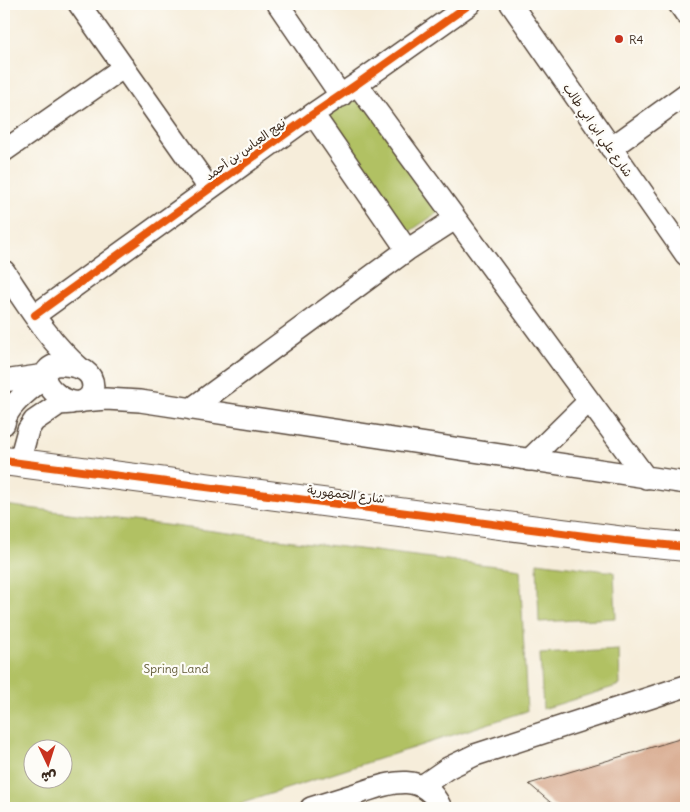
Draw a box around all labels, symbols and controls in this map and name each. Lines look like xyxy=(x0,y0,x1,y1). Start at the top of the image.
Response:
place label: R4 xyxy=(629,32,643,47)
marker: R4 xyxy=(613,33,625,45)
street label: شارع علي ابن ابي طالب xyxy=(557,80,636,182)
street label: نهج العباس بن أحمد xyxy=(202,115,290,185)
street label: شارع الجمهورية xyxy=(306,482,386,508)
park label: Spring Land xyxy=(144,661,208,676)
north arrow xyxy=(22,740,72,790)
text: ش xyxy=(41,767,57,786)

